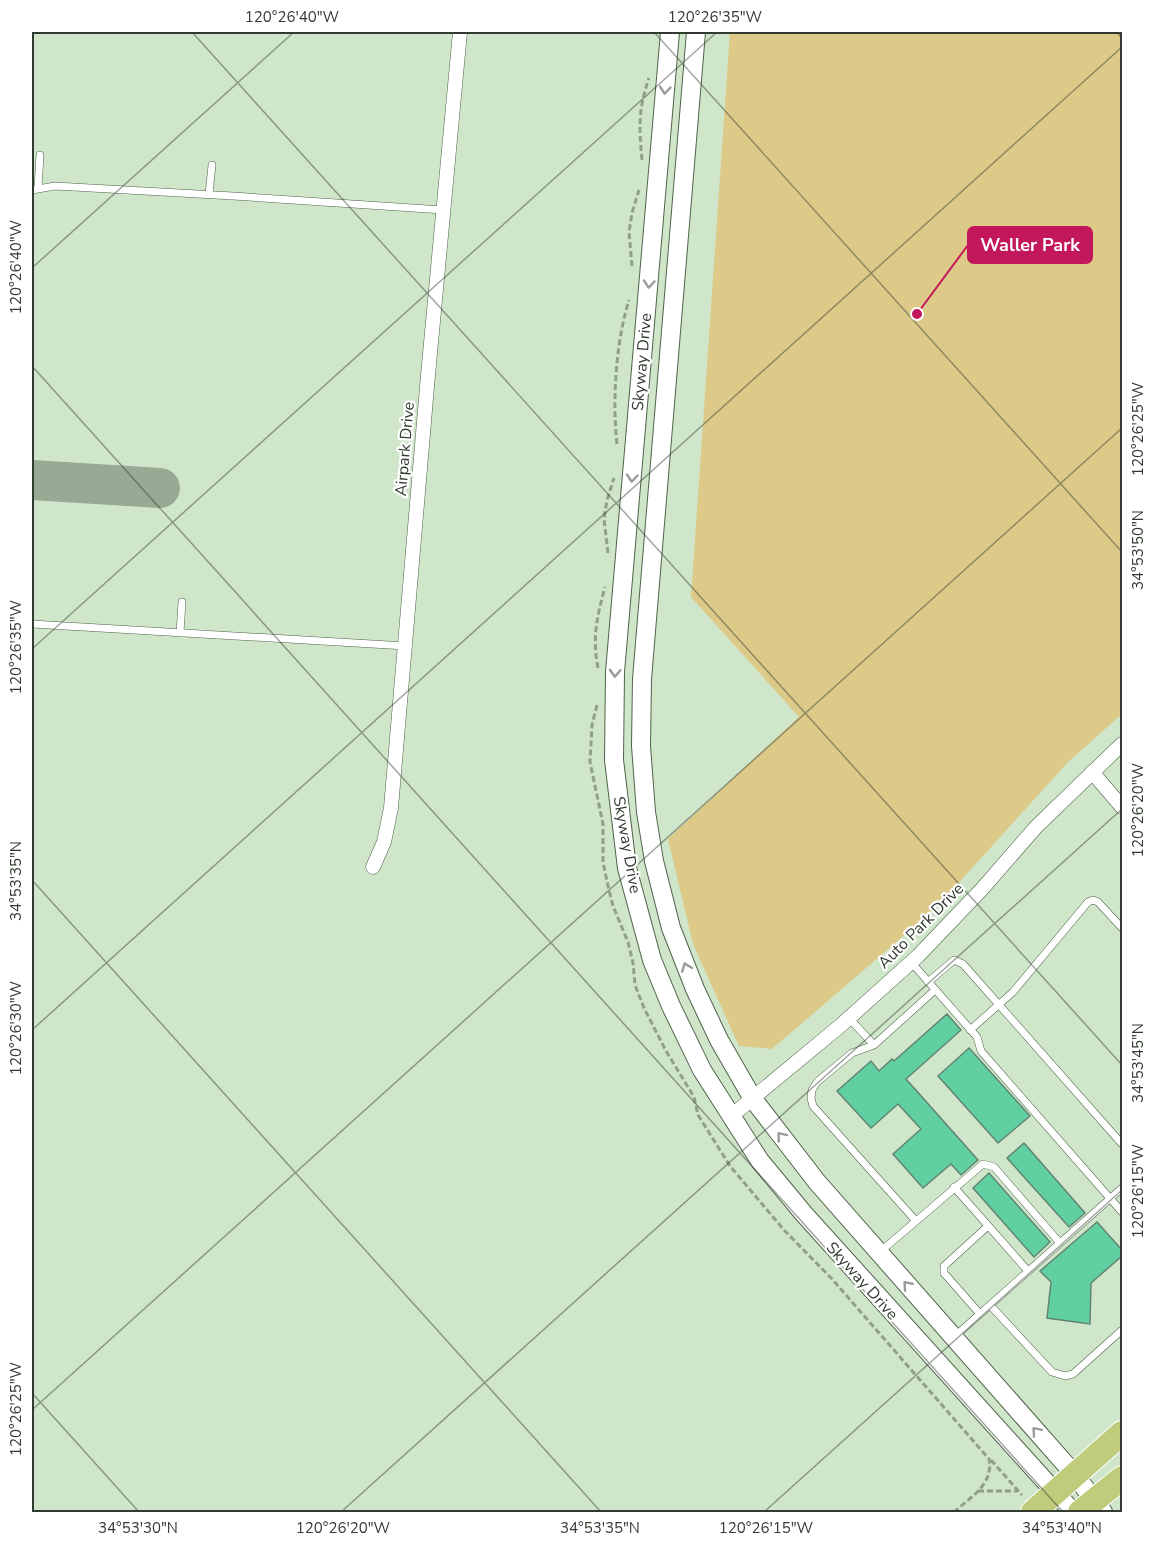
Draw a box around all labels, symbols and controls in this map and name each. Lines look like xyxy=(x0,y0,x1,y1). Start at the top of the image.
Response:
text: 120°26'40"W xyxy=(245,7,340,27)
text: 120°26'35"W xyxy=(668,7,763,27)
one-way arrow xyxy=(659,85,672,94)
text: 120°26'40"W xyxy=(6,219,26,314)
callout: Waller Park xyxy=(968,227,1092,263)
text: Waller Park xyxy=(980,233,1080,257)
one-way arrow xyxy=(643,280,656,289)
street label: Skyway Drive xyxy=(627,312,657,412)
text: 120°26'25"W xyxy=(1128,381,1148,476)
street label: Airpark Drive xyxy=(390,401,420,497)
one-way arrow xyxy=(626,474,639,483)
text: 34°53'50"N xyxy=(1128,510,1148,590)
text: 120°26'35"W xyxy=(6,599,26,694)
one-way arrow xyxy=(609,668,622,677)
text: 120°26'20"W xyxy=(1128,762,1148,857)
street label: Skyway Drive xyxy=(608,795,646,895)
text: 34°53'35"N xyxy=(6,841,26,921)
street label: Auto Park Drive xyxy=(873,878,969,974)
one-way arrow xyxy=(681,962,693,973)
text: 120°26'30"W xyxy=(6,980,26,1075)
text: 34°53'45"N xyxy=(1128,1023,1148,1103)
one-way arrow xyxy=(778,1132,789,1143)
text: 120°26'15"W xyxy=(1128,1143,1148,1238)
street label: Skyway Drive xyxy=(821,1237,903,1325)
one-way arrow xyxy=(903,1281,914,1291)
text: 120°26'25"W xyxy=(6,1361,26,1456)
one-way arrow xyxy=(1032,1427,1043,1438)
text: 34°53'30"N xyxy=(98,1518,178,1538)
text: 120°26'20"W xyxy=(296,1518,391,1538)
text: 34°53'35"N xyxy=(560,1518,640,1538)
text: 120°26'15"W xyxy=(719,1518,814,1538)
text: 34°53'40"N xyxy=(1022,1518,1102,1538)

